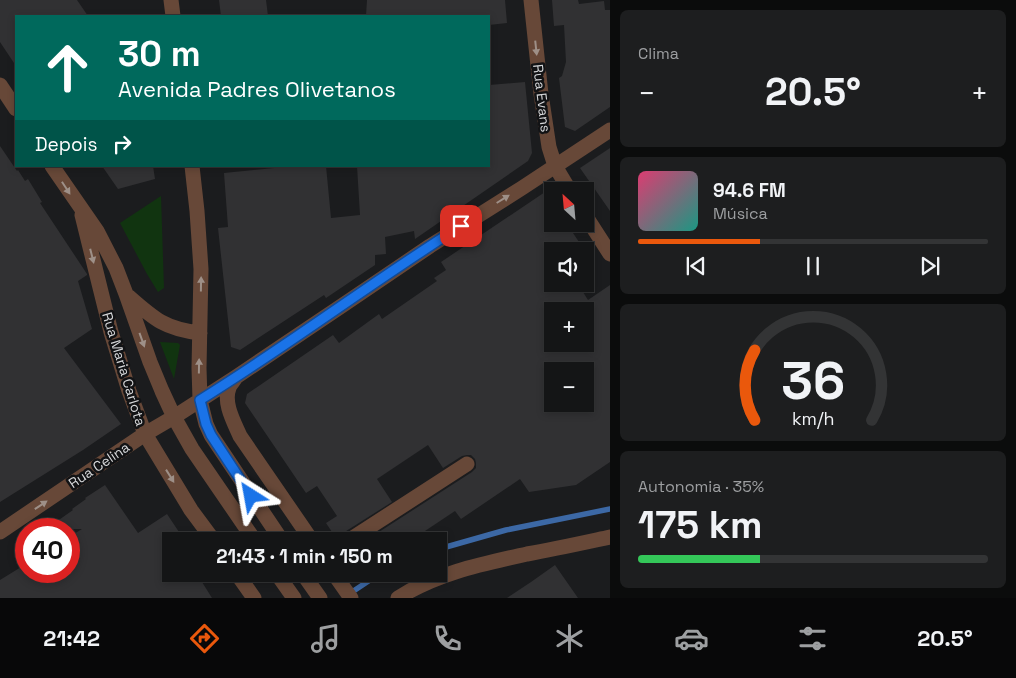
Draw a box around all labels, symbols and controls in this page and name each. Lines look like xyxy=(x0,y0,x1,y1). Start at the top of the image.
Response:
text: 30 m xyxy=(118,32,201,76)
icon: ahead xyxy=(35,35,100,100)
one-way arrow xyxy=(532,41,540,57)
text: Clima xyxy=(638,43,679,64)
street label: Rua Evans xyxy=(529,63,555,133)
text: 20.5° xyxy=(765,68,861,116)
text: Avenida Padres Olivetanos xyxy=(118,75,396,103)
text: − xyxy=(638,75,655,111)
text: + xyxy=(971,75,988,111)
icon: right xyxy=(108,130,136,158)
text: Depois xyxy=(35,132,98,157)
text: 94.6 FM xyxy=(713,178,786,203)
one-way arrow xyxy=(62,181,71,194)
north arrow xyxy=(544,182,594,232)
map controls xyxy=(544,182,594,412)
one-way arrow xyxy=(497,195,510,204)
text: Música xyxy=(713,203,768,224)
pin xyxy=(440,205,482,247)
icon: arrive xyxy=(447,212,475,240)
button: sound xyxy=(544,242,594,292)
one-way arrow xyxy=(88,249,96,264)
icon: previous xyxy=(682,252,710,280)
icon: pause xyxy=(799,252,827,280)
icon: next xyxy=(916,252,944,280)
one-way arrow xyxy=(197,276,205,292)
button: + xyxy=(544,302,594,352)
street label: Rua Maria Carlota xyxy=(98,310,150,428)
one-way arrow xyxy=(139,333,146,348)
text: 36 xyxy=(781,348,845,414)
one-way arrow xyxy=(196,358,204,374)
button: − xyxy=(544,362,594,412)
text: km/h xyxy=(792,407,834,430)
street label: Rua Celina xyxy=(65,438,133,492)
one-way arrow xyxy=(165,469,174,482)
position arrow xyxy=(224,469,276,521)
text: Autonomia · 35% xyxy=(638,476,764,497)
one-way arrow xyxy=(34,500,47,510)
text: 175 km xyxy=(638,501,763,549)
speed limit sign: 40 xyxy=(15,518,80,583)
text: 21:43 · 1 min · 150 m xyxy=(216,544,393,569)
icon: directions xyxy=(187,621,222,656)
icon: music xyxy=(308,621,343,656)
icon: phone xyxy=(430,621,465,656)
icon: climate xyxy=(552,621,587,656)
icon: car xyxy=(674,621,709,656)
icon: filters xyxy=(795,621,830,656)
text: 21:42 xyxy=(43,624,100,652)
text: 20.5° xyxy=(917,624,973,652)

